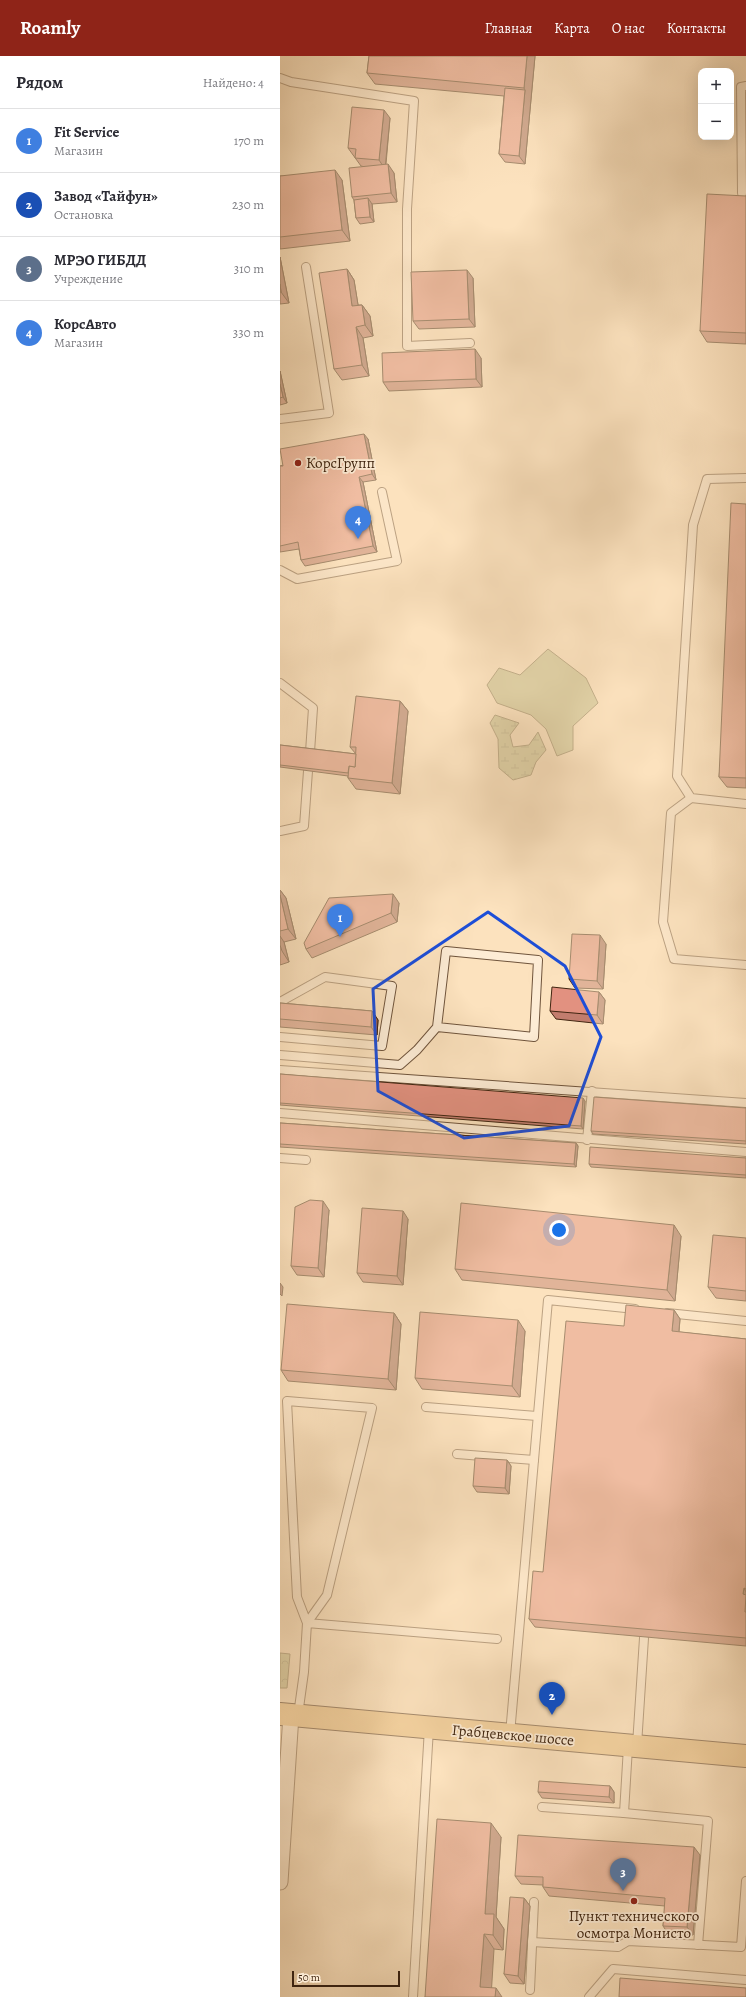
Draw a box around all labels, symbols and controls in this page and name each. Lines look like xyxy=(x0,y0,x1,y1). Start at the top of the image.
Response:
text: Roamly xyxy=(20,15,80,41)
text: Главная xyxy=(485,19,532,38)
text: Карта xyxy=(554,19,590,38)
text: О нас xyxy=(612,19,645,38)
text: Контакты xyxy=(667,19,726,38)
map controls xyxy=(698,68,734,140)
button: + xyxy=(698,68,734,104)
text: Рядом xyxy=(16,71,63,94)
text: Найдено: 4 xyxy=(203,74,264,91)
button: − xyxy=(698,104,734,140)
text: Fit Service xyxy=(54,122,119,142)
text: 1 xyxy=(27,132,31,149)
text: 170 m xyxy=(234,132,264,149)
text: Магазин xyxy=(54,142,103,159)
text: Завод «Тайфун» xyxy=(54,186,158,206)
text: 2 xyxy=(26,196,32,213)
text: 230 m xyxy=(232,196,264,213)
text: Остановка xyxy=(54,206,113,223)
text: МРЭО ГИБДД xyxy=(54,250,146,270)
text: 3 xyxy=(26,260,32,277)
text: 310 m xyxy=(234,260,264,277)
text: Учреждение xyxy=(54,270,123,287)
text: КорсАвто xyxy=(54,314,116,334)
text: 4 xyxy=(26,324,32,341)
text: 330 m xyxy=(233,324,264,341)
text: Магазин xyxy=(54,334,103,351)
place label: КорсГрупп xyxy=(306,453,375,473)
marker: КорсГрупп xyxy=(293,458,303,468)
pin: 4 xyxy=(345,506,371,539)
pin: 1 xyxy=(327,904,353,937)
your location xyxy=(549,1220,569,1240)
pin: 2 xyxy=(539,1682,565,1715)
street label: Грабцевское шоссе xyxy=(451,1720,575,1750)
pin: 3 xyxy=(610,1858,636,1891)
marker: Пункт технического осмотра Монисто xyxy=(629,1896,639,1906)
place label: Пункт технического осмотра Монисто xyxy=(569,1906,699,1943)
scale bar xyxy=(292,1969,400,1988)
text: 50 m xyxy=(298,1970,320,1985)

